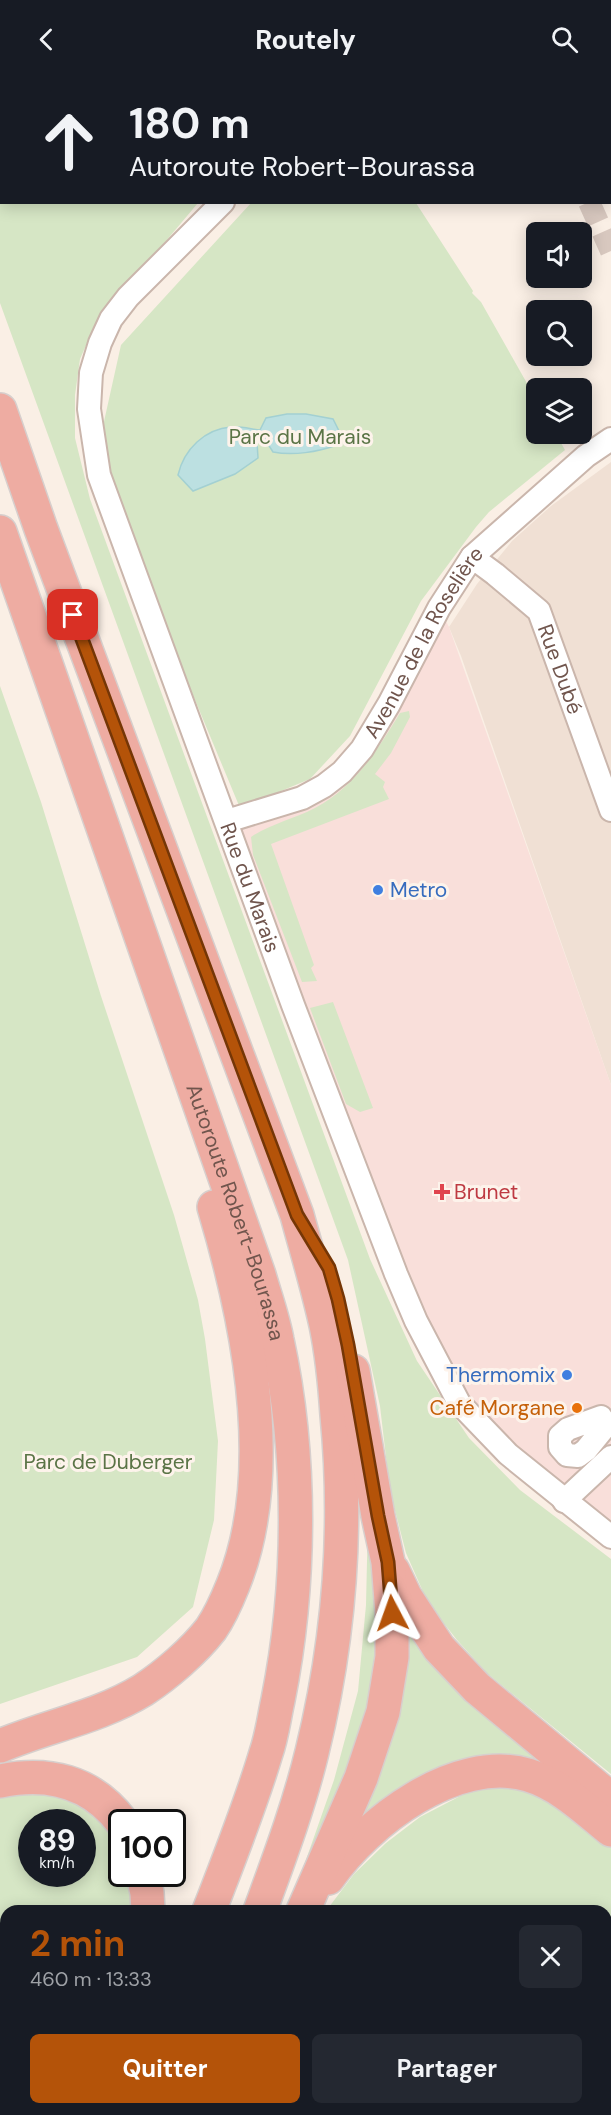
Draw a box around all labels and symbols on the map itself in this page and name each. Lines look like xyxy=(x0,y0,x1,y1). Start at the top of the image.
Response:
park label: Parc du Marais xyxy=(229,423,371,451)
street label: Avenue de la Roselière xyxy=(358,540,489,744)
pin xyxy=(47,589,98,640)
street label: Rue Dubé xyxy=(531,620,589,718)
street label: Rue du Marais xyxy=(213,819,287,957)
place label: Metro xyxy=(390,876,447,904)
marker: Metro xyxy=(371,883,385,897)
street label: Autoroute Robert-Bourassa xyxy=(179,1080,291,1343)
place label: Brunet xyxy=(454,1178,518,1206)
marker: Brunet xyxy=(435,1185,449,1199)
place label: Thermomix xyxy=(446,1361,555,1389)
marker: Thermomix xyxy=(560,1368,574,1382)
place label: Café Morgane xyxy=(430,1394,565,1422)
marker: Café Morgane xyxy=(570,1401,584,1415)
park label: Parc de Duberger xyxy=(24,1448,193,1476)
position arrow xyxy=(360,1581,424,1645)
speed limit sign: 100 xyxy=(108,1809,186,1887)

